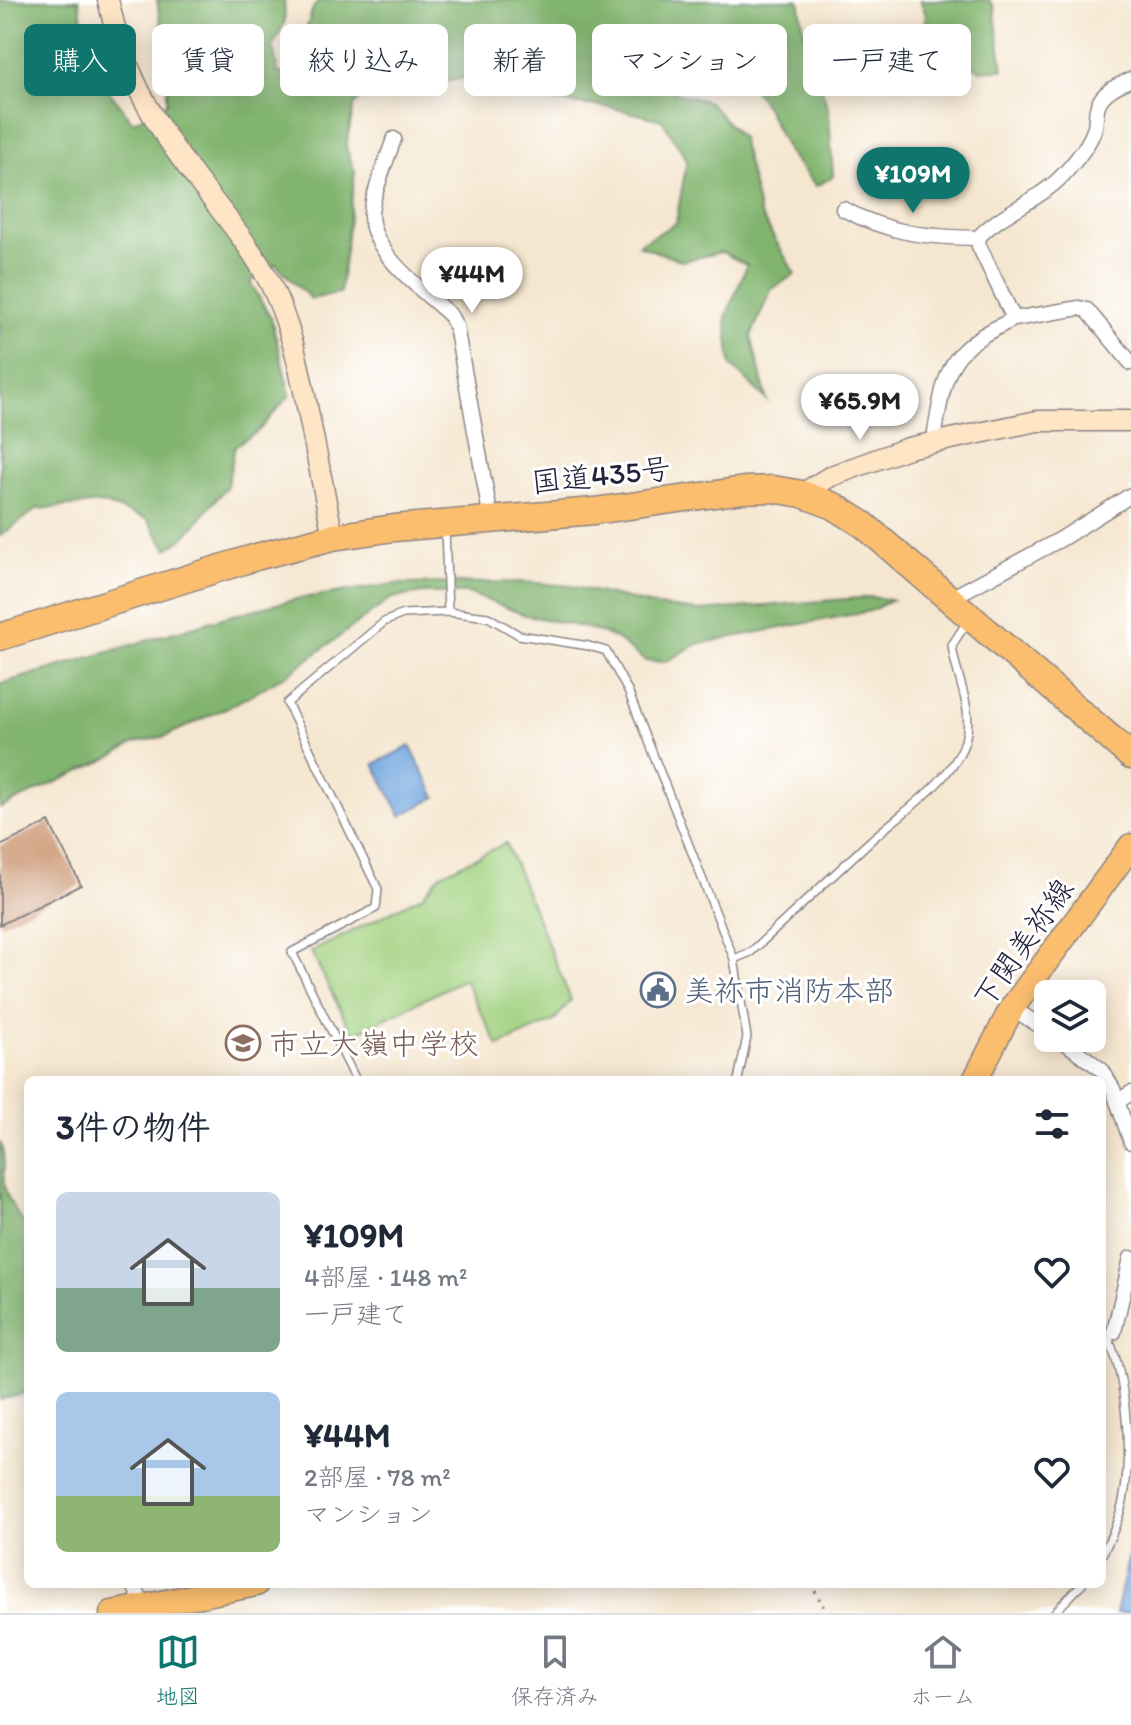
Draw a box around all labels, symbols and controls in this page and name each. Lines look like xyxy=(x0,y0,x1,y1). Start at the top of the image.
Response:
chip: 購入 xyxy=(24,24,136,96)
chip: 賃貸 xyxy=(152,24,264,96)
chip: 絞り込み xyxy=(280,24,448,96)
chip: 新着 xyxy=(464,24,576,96)
chip: マンション xyxy=(592,24,787,96)
chip: 一戸建て xyxy=(803,24,971,96)
pin: ¥109M xyxy=(857,147,969,215)
text: ¥109M xyxy=(875,157,951,189)
pin: ¥44M xyxy=(425,247,519,315)
text: ¥44M xyxy=(439,257,505,289)
pin: ¥65.9M xyxy=(795,374,925,442)
text: ¥65.9M xyxy=(819,384,901,416)
street label: 国道435号 xyxy=(529,449,673,501)
street label: 下関美祢線 xyxy=(965,871,1081,1015)
public building icon: 美祢市消防本部 xyxy=(639,971,677,1009)
place label: 美祢市消防本部 xyxy=(684,972,894,1009)
map controls xyxy=(1034,980,1106,1052)
button: layers xyxy=(1034,980,1106,1052)
school or university icon: 市立大嶺中学校 xyxy=(224,1024,262,1062)
place label: 市立大嶺中学校 xyxy=(269,1025,479,1062)
icon: filters xyxy=(1030,1102,1074,1146)
text: 3件の物件 xyxy=(56,1107,211,1148)
text: ¥109M xyxy=(304,1215,404,1256)
icon: home xyxy=(120,1224,216,1320)
icon: heart xyxy=(1030,1250,1074,1294)
text: 4部屋 · 148 m² xyxy=(304,1261,467,1293)
text: 一戸建て xyxy=(304,1298,408,1330)
text: ¥44M xyxy=(304,1415,391,1456)
icon: home xyxy=(120,1424,216,1520)
icon: heart xyxy=(1030,1450,1074,1494)
text: 2部屋 · 78 m² xyxy=(304,1461,451,1493)
text: マンション xyxy=(304,1498,433,1530)
tab: 地図 xyxy=(156,1630,200,1710)
tab: 保存済み xyxy=(511,1630,599,1710)
tab: ホーム xyxy=(910,1630,975,1710)

